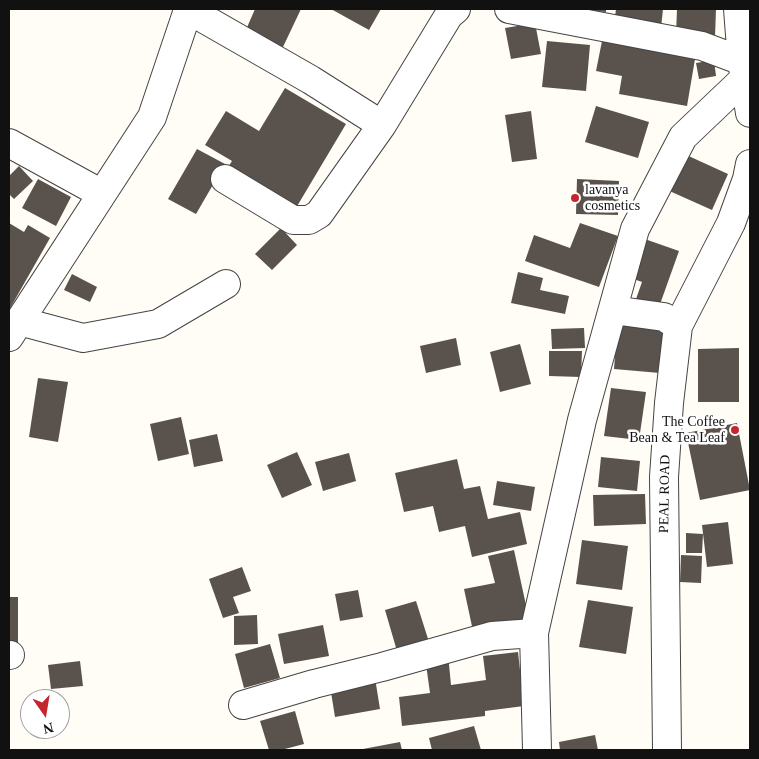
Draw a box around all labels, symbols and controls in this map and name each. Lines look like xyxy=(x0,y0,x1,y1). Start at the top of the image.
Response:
place label: lavanya cosmetics xyxy=(585,182,640,214)
marker: lavanya cosmetics xyxy=(569,192,581,204)
place label: The Coffee Bean & Tea Leaf xyxy=(629,414,725,447)
marker: The Coffee Bean & Tea Leaf xyxy=(729,424,741,436)
street label: PEAL ROAD xyxy=(656,455,674,533)
north arrow xyxy=(20,689,70,739)
text: N xyxy=(42,720,55,737)

